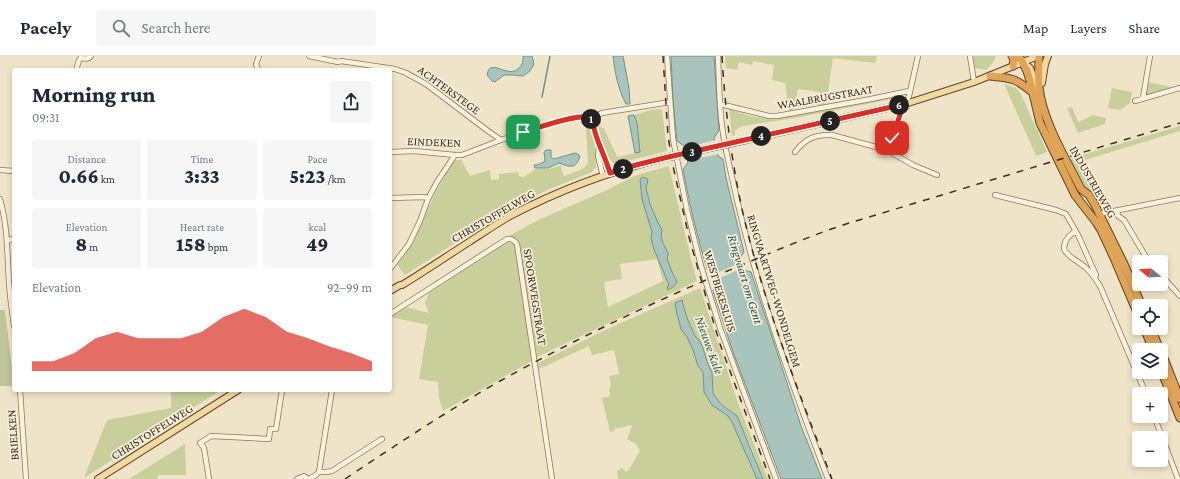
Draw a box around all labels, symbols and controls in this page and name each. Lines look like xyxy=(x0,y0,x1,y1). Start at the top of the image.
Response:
search box xyxy=(96,10,376,46)
text: Pacely xyxy=(20,17,72,38)
icon: search xyxy=(110,17,132,39)
text: Search here xyxy=(142,20,210,36)
text: Map xyxy=(1023,20,1048,36)
text: Layers xyxy=(1070,20,1107,36)
text: Share xyxy=(1129,20,1160,36)
street label: ACHTERSTEGE xyxy=(415,63,483,118)
button: share xyxy=(330,81,372,123)
text: Morning run xyxy=(32,82,155,107)
street label: WAALBRUGSTRAAT xyxy=(776,82,874,112)
pin: 6 xyxy=(889,95,909,115)
text: 6 xyxy=(896,99,902,111)
pin: 1 xyxy=(581,109,601,129)
text: 09:31 xyxy=(32,110,59,125)
pin: 5 xyxy=(820,111,840,131)
text: 1 xyxy=(589,113,593,125)
pin xyxy=(506,115,540,149)
text: 5 xyxy=(827,115,833,127)
icon: arrive xyxy=(512,121,534,143)
pin xyxy=(875,121,909,155)
pin: 4 xyxy=(751,126,771,146)
icon: check xyxy=(881,127,903,149)
text: 4 xyxy=(758,130,764,142)
street label: EINDEKEN xyxy=(407,134,461,150)
pin: 3 xyxy=(682,142,702,162)
street label: INDUSTRIEWEG xyxy=(1067,143,1120,221)
text: 3 xyxy=(689,146,695,158)
text: Distance xyxy=(67,153,106,165)
text: Time xyxy=(191,153,213,165)
text: Pace xyxy=(307,153,327,165)
pin: 2 xyxy=(613,159,633,179)
text: 2 xyxy=(620,163,626,175)
text: 0.66 xyxy=(59,165,99,187)
text: 3:33 xyxy=(184,165,220,187)
text: 5:23 xyxy=(289,165,325,187)
text: km xyxy=(99,173,115,185)
text: /km xyxy=(325,173,346,185)
street label: CHRISTOFFELWEG xyxy=(449,186,538,246)
street label: RINGVAARTWEG-WONDELGEM xyxy=(744,213,804,369)
text: Elevation xyxy=(66,221,107,233)
text: Heart rate xyxy=(180,221,224,233)
text: kcal xyxy=(308,221,326,233)
text: 8 xyxy=(75,233,87,255)
text: 158 xyxy=(176,233,206,255)
text: 49 xyxy=(306,233,328,255)
water label: Ringvaart om Gent xyxy=(725,233,766,326)
text: m xyxy=(87,241,98,253)
text: bpm xyxy=(206,241,228,253)
street label: SPOORWEGSTRAAT xyxy=(520,248,550,347)
street label: WESTBEKESLUIS xyxy=(701,248,739,334)
north arrow xyxy=(1132,255,1168,291)
map controls xyxy=(1132,255,1168,467)
text: Elevation xyxy=(32,280,81,295)
text: 92–99 m xyxy=(327,280,372,295)
button: locate xyxy=(1132,299,1168,335)
water label: Nieuwe Kale xyxy=(692,314,727,376)
button: layers xyxy=(1132,343,1168,379)
button: + xyxy=(1132,387,1168,423)
street label: CHRISTOFFELWEG xyxy=(108,401,196,463)
street label: BRIELKEN xyxy=(4,409,22,461)
button: − xyxy=(1132,431,1168,467)

